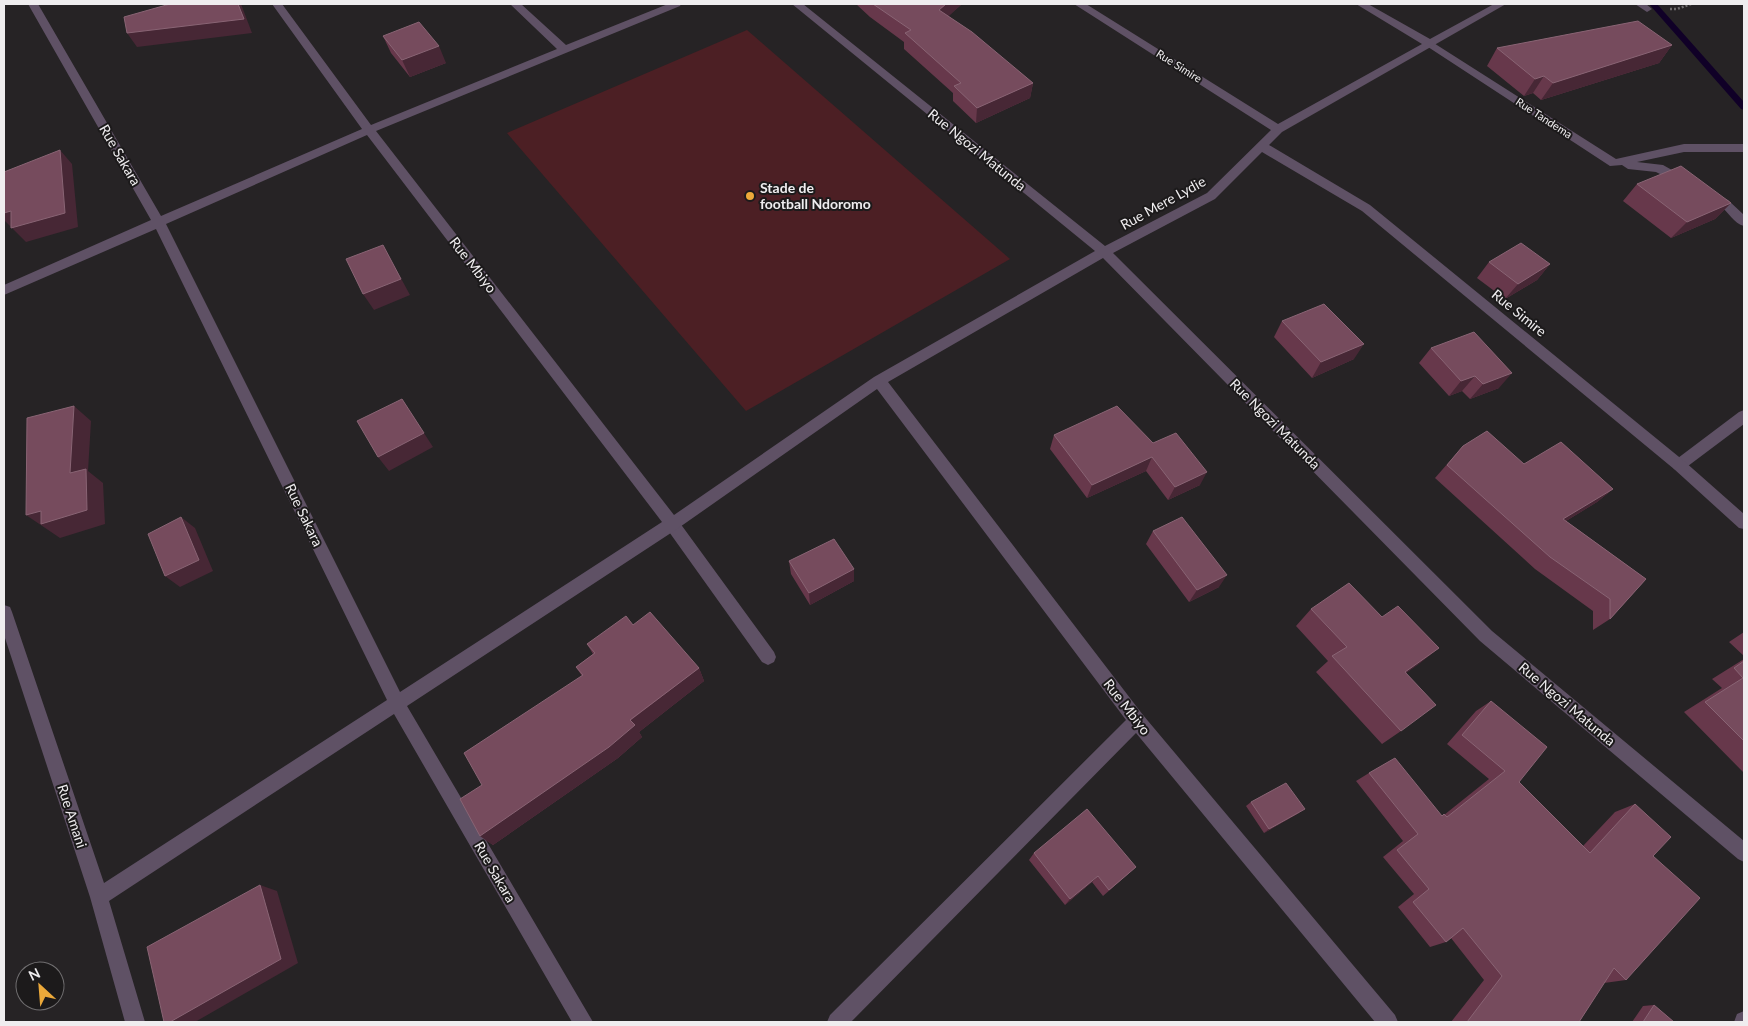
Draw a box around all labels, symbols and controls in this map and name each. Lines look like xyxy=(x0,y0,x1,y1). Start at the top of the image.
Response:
street label: Rue Simire xyxy=(1154,46,1205,85)
street label: Rue Tandema xyxy=(1514,95,1575,141)
street label: Rue Ngozi Matunda xyxy=(925,105,1030,194)
street label: Rue Sakara xyxy=(96,121,145,188)
street label: Rue Mere Lydie xyxy=(1117,172,1208,233)
place label: Stade de football Ndoromo xyxy=(760,179,871,212)
marker: Stade de football Ndoromo xyxy=(744,190,756,202)
street label: Rue Mbiyo xyxy=(446,233,501,296)
street label: Rue Simire xyxy=(1489,285,1550,340)
street label: Rue Ngozi Matunda xyxy=(1227,375,1324,472)
street label: Rue Sakara xyxy=(282,481,327,549)
street label: Rue Ngozi Matunda xyxy=(1515,658,1619,749)
street label: Rue Mbiyo xyxy=(1100,675,1155,738)
street label: Rue Amani xyxy=(54,782,91,850)
street label: Rue Sakara xyxy=(471,838,520,905)
north arrow xyxy=(15,961,65,1011)
text: N xyxy=(26,964,43,984)

